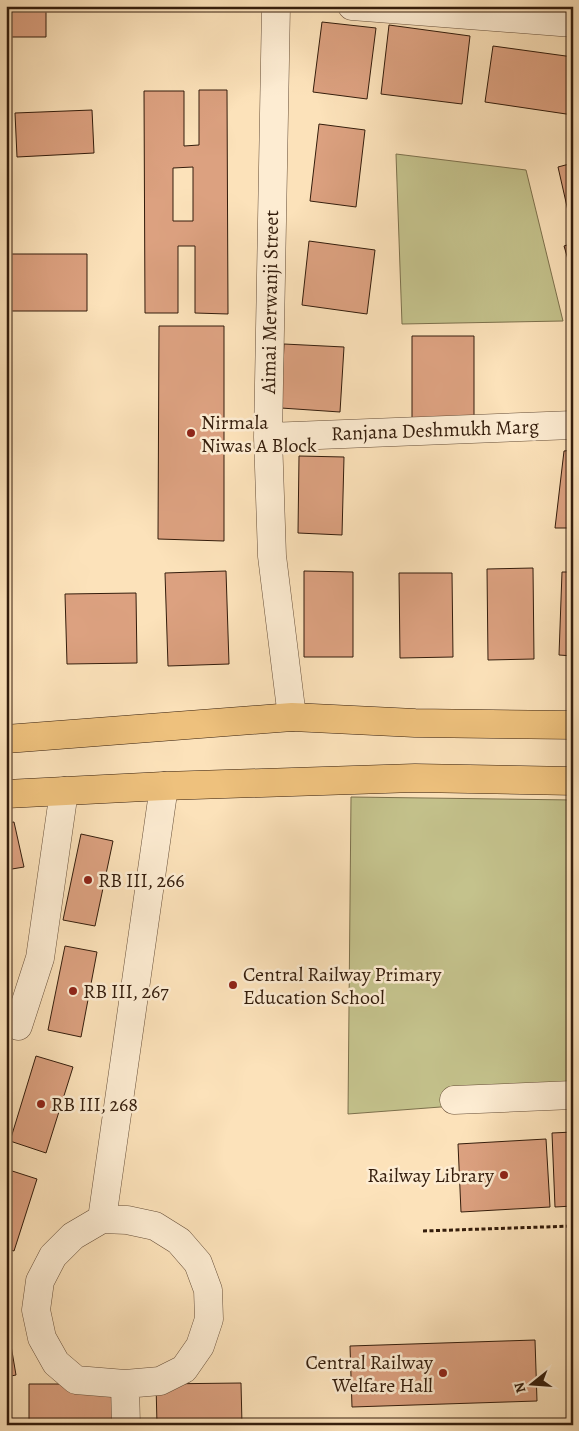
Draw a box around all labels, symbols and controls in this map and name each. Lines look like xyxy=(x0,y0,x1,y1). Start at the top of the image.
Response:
street label: Aimai Merwanji Street xyxy=(255,209,285,395)
place label: Nirmala Niwas A Block xyxy=(201,409,317,459)
street label: Ranjana Deshmukh Marg xyxy=(330,413,540,447)
marker: Nirmala Niwas A Block xyxy=(185,427,197,439)
place label: RB III, 266 xyxy=(98,867,185,894)
marker: RB III, 266 xyxy=(82,874,94,886)
place label: Central Railway Primary Education School xyxy=(243,961,443,1011)
place label: RB III, 267 xyxy=(83,978,169,1005)
marker: Central Railway Primary Education School xyxy=(227,979,239,991)
marker: RB III, 267 xyxy=(67,985,79,997)
place label: RB III, 268 xyxy=(51,1091,138,1118)
marker: RB III, 268 xyxy=(35,1098,47,1110)
place label: Railway Library xyxy=(367,1162,495,1189)
marker: Railway Library xyxy=(498,1169,510,1181)
place label: Central Railway Welfare Hall xyxy=(305,1349,434,1399)
north arrow xyxy=(506,1358,556,1408)
marker: Central Railway Welfare Hall xyxy=(437,1367,449,1379)
text: N xyxy=(509,1380,531,1395)

